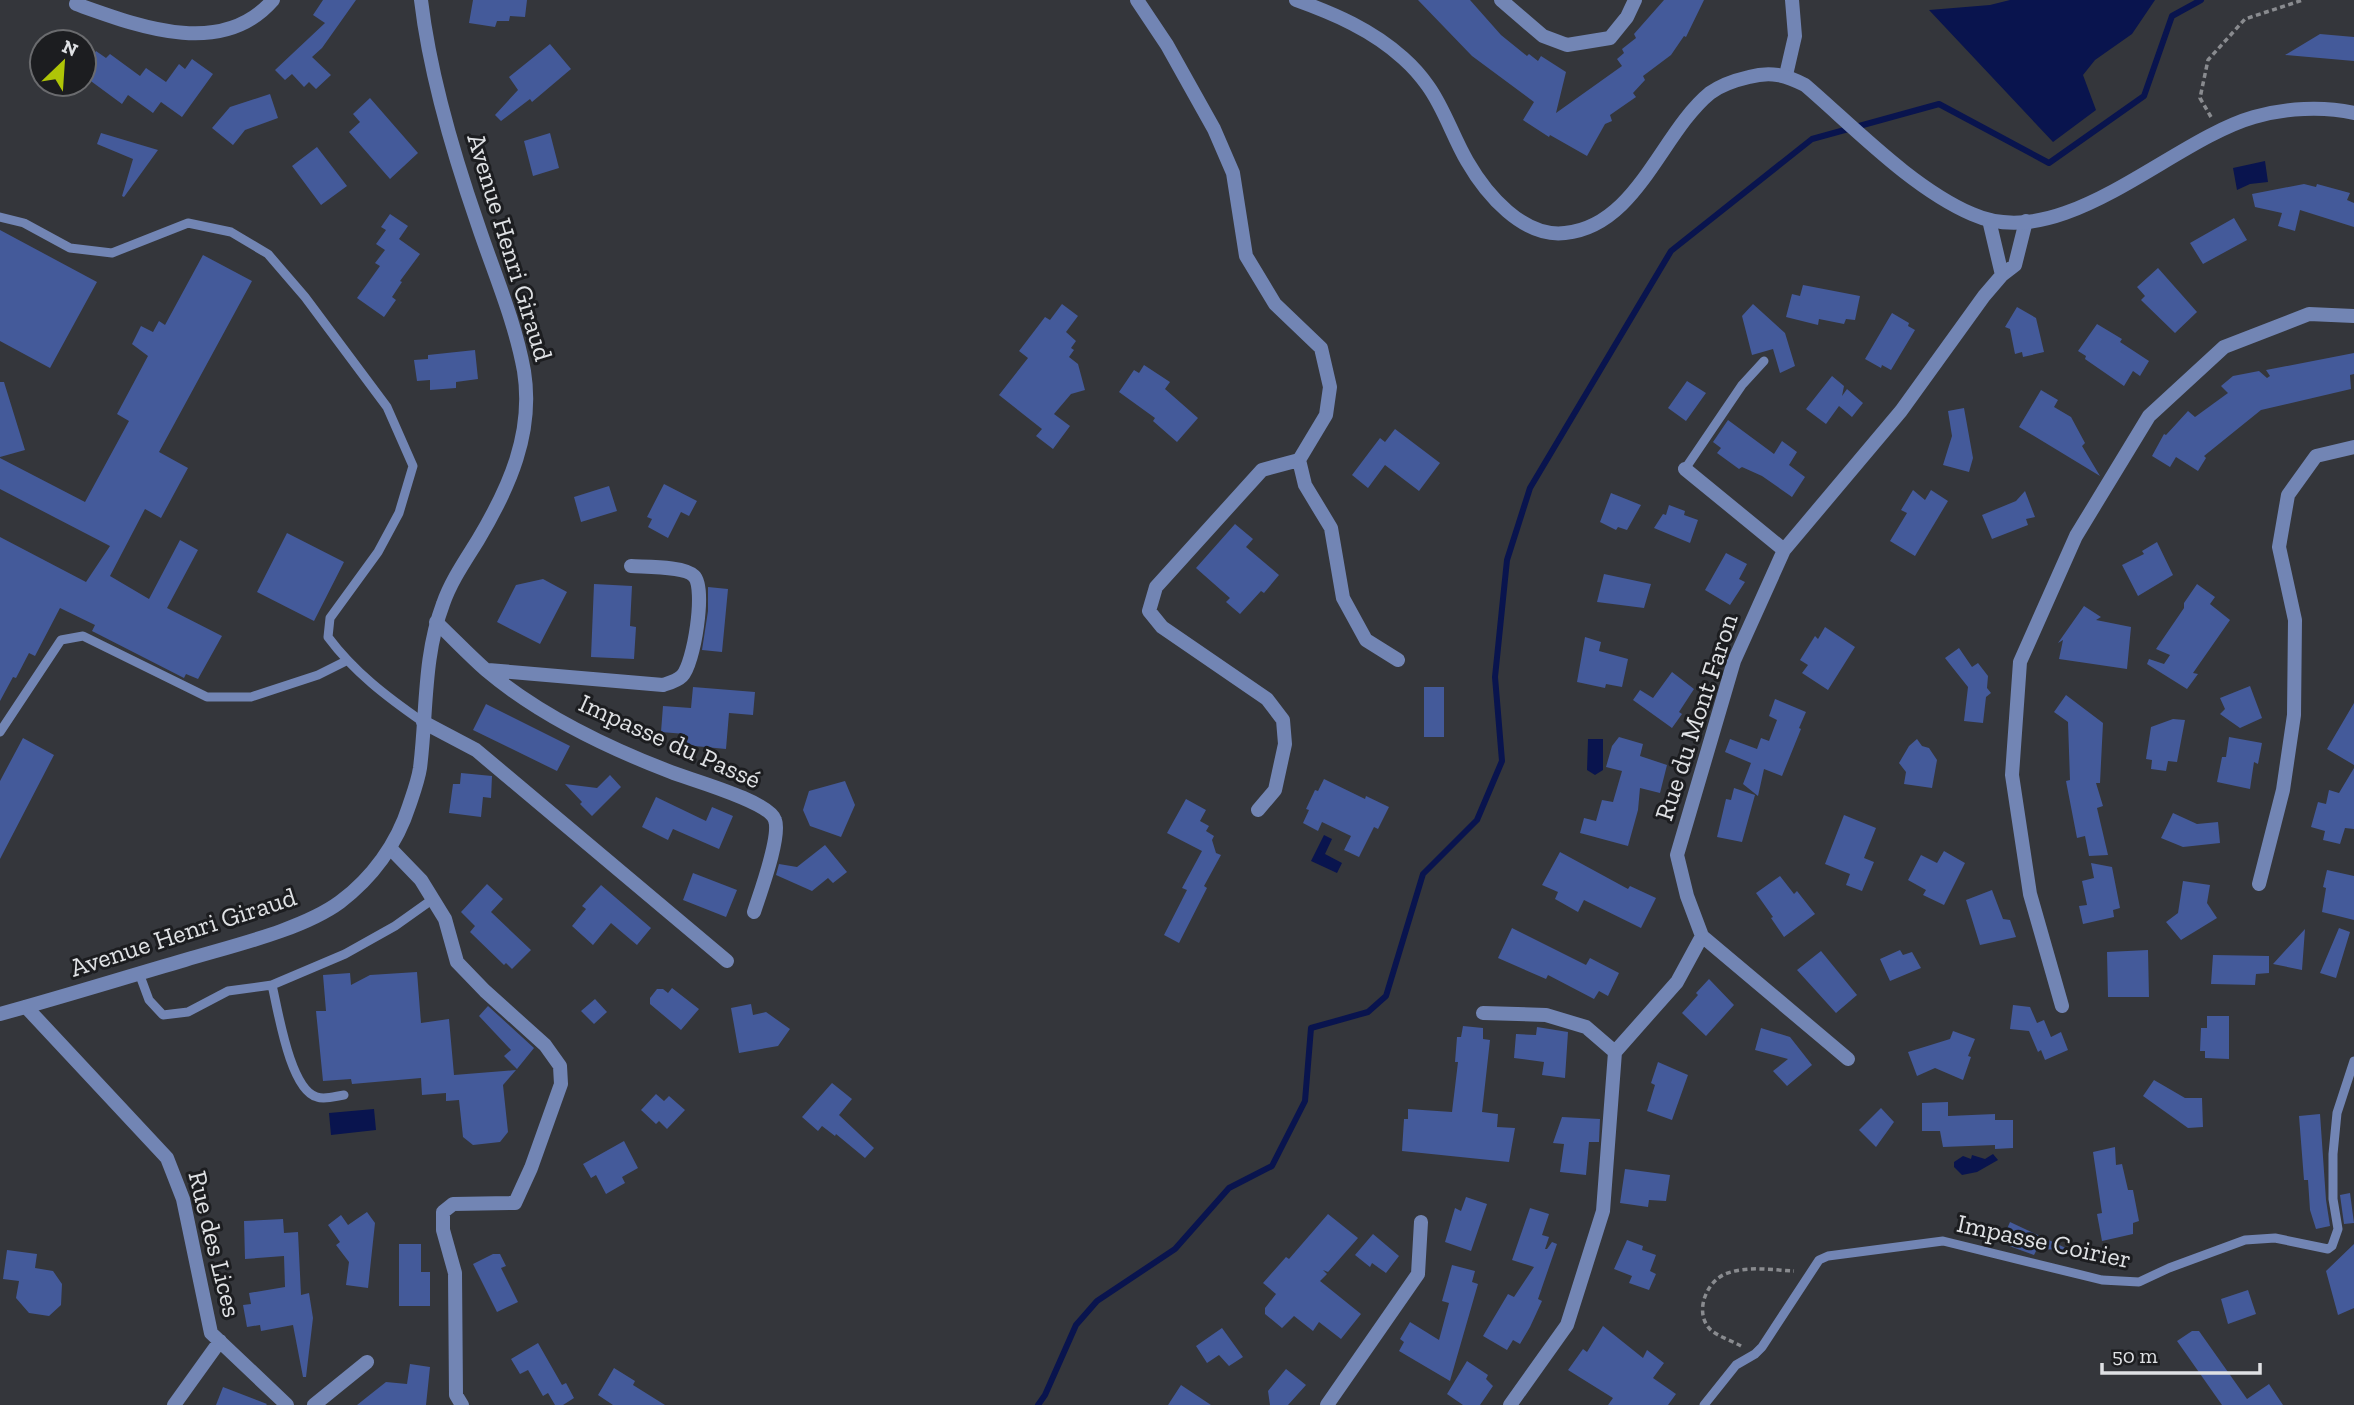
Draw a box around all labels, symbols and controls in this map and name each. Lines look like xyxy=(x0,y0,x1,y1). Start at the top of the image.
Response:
north arrow xyxy=(28,28,98,98)
text: N xyxy=(59,35,81,62)
street label: Avenue Henri Giraud xyxy=(460,129,560,365)
street label: Rue du Mont Faron xyxy=(1647,609,1745,824)
street label: Impasse du Passé xyxy=(574,687,766,795)
street label: Avenue Henri Giraud xyxy=(66,880,300,984)
street label: Rue des Lices xyxy=(181,1168,249,1320)
street label: Impasse Coirier xyxy=(1954,1207,2134,1275)
scale bar xyxy=(2102,1332,2260,1376)
text: 50 m xyxy=(2112,1343,2158,1368)

